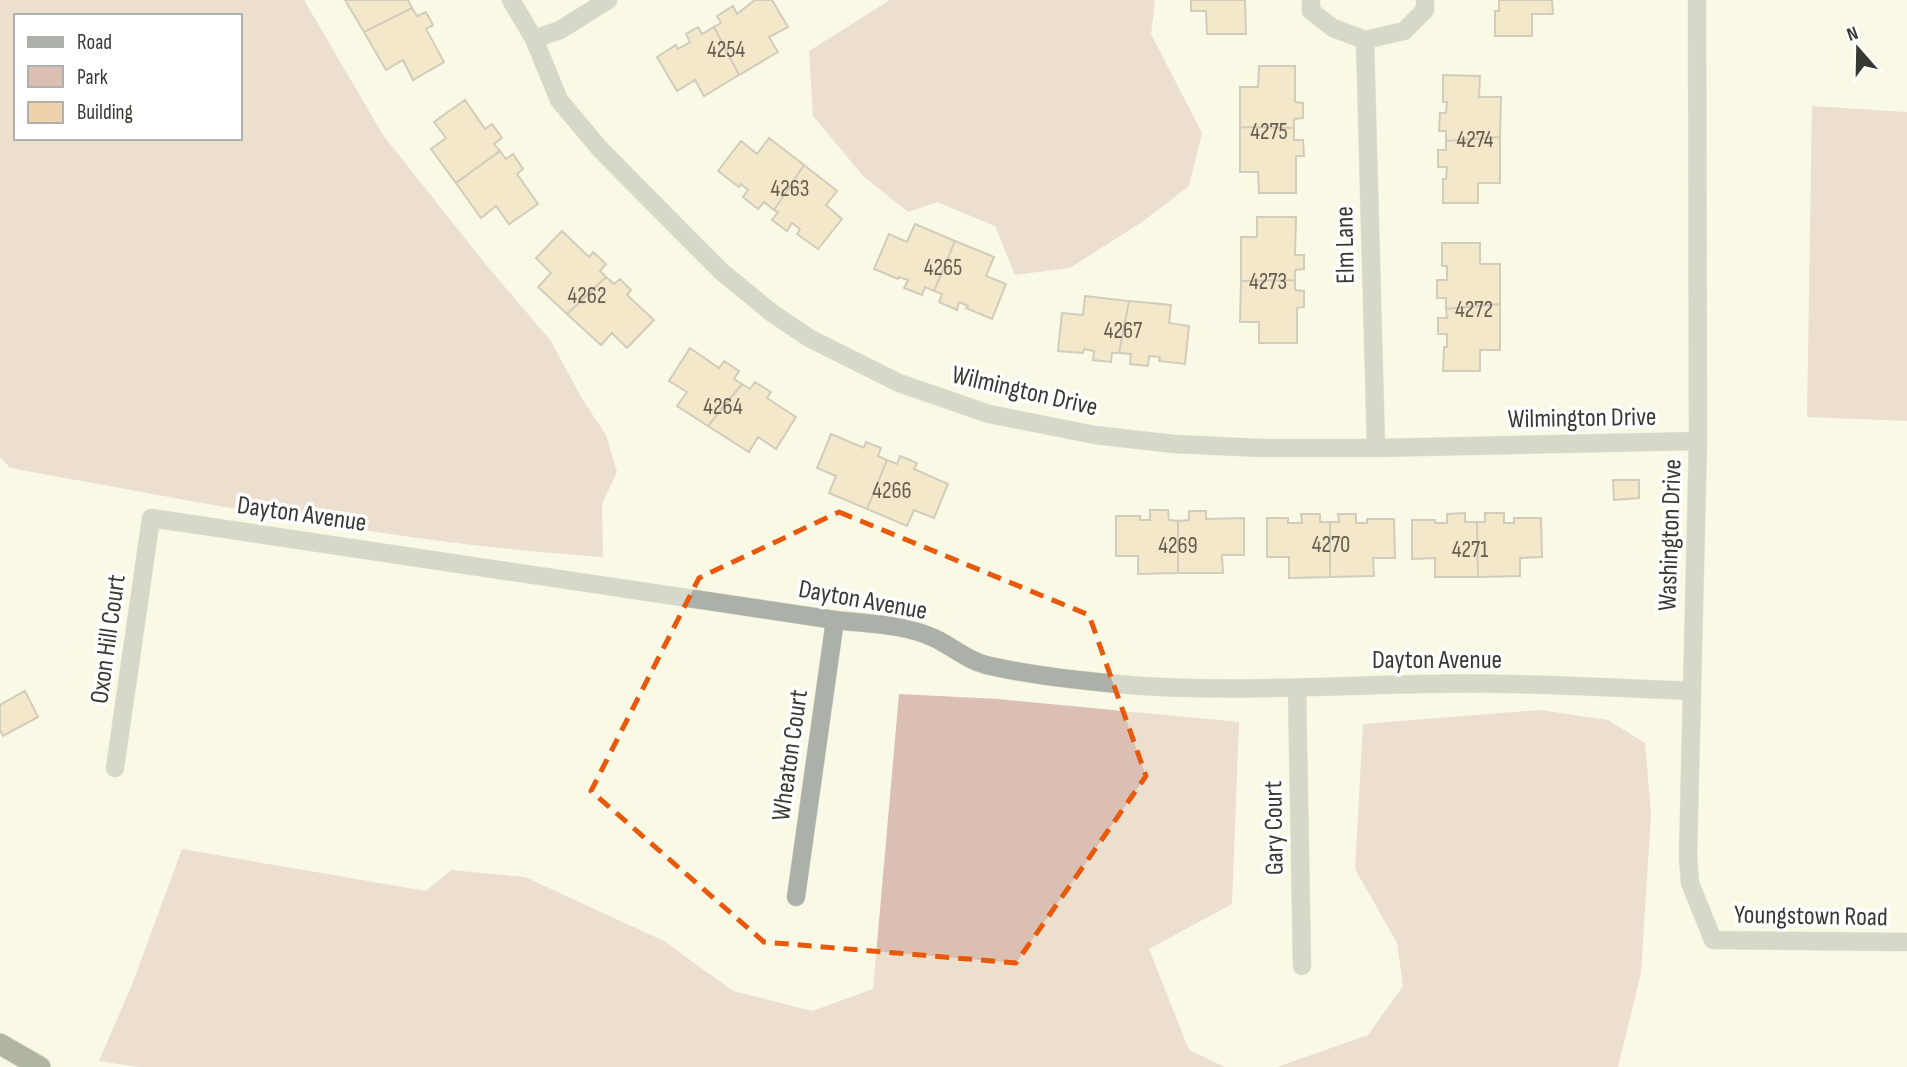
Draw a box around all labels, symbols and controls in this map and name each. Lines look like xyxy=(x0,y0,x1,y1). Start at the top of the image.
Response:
legend xyxy=(14,14,242,140)
north arrow xyxy=(1823,14,1893,84)
text: N xyxy=(1844,22,1861,47)
text: Road xyxy=(77,30,112,55)
house number: 4254 xyxy=(707,36,745,64)
text: Park xyxy=(77,65,108,90)
text: Building xyxy=(77,100,133,125)
house number: 4275 xyxy=(1250,118,1288,146)
house number: 4274 xyxy=(1457,126,1494,154)
house number: 4263 xyxy=(771,175,809,203)
street label: Elm Lane xyxy=(1329,206,1362,284)
house number: 4265 xyxy=(924,254,962,282)
house number: 4273 xyxy=(1249,268,1287,296)
house number: 4262 xyxy=(568,282,606,310)
house number: 4272 xyxy=(1455,296,1493,324)
house number: 4267 xyxy=(1104,317,1142,345)
street label: Wilmington Drive xyxy=(949,360,1101,423)
house number: 4264 xyxy=(703,393,743,421)
street label: Wilmington Drive xyxy=(1507,402,1657,435)
street label: Washington Drive xyxy=(1652,459,1689,612)
house number: 4266 xyxy=(872,477,912,505)
street label: Dayton Avenue xyxy=(235,490,368,539)
house number: 4270 xyxy=(1312,531,1350,559)
house number: 4269 xyxy=(1158,532,1198,560)
house number: 4271 xyxy=(1452,536,1488,564)
street label: Oxon Hill Court xyxy=(84,573,133,706)
street label: Dayton Avenue xyxy=(796,574,929,627)
street label: Dayton Avenue xyxy=(1372,645,1502,676)
street label: Wheaton Court xyxy=(766,688,815,823)
street label: Gary Court xyxy=(1258,780,1291,875)
street label: Youngstown Road xyxy=(1734,900,1888,933)

